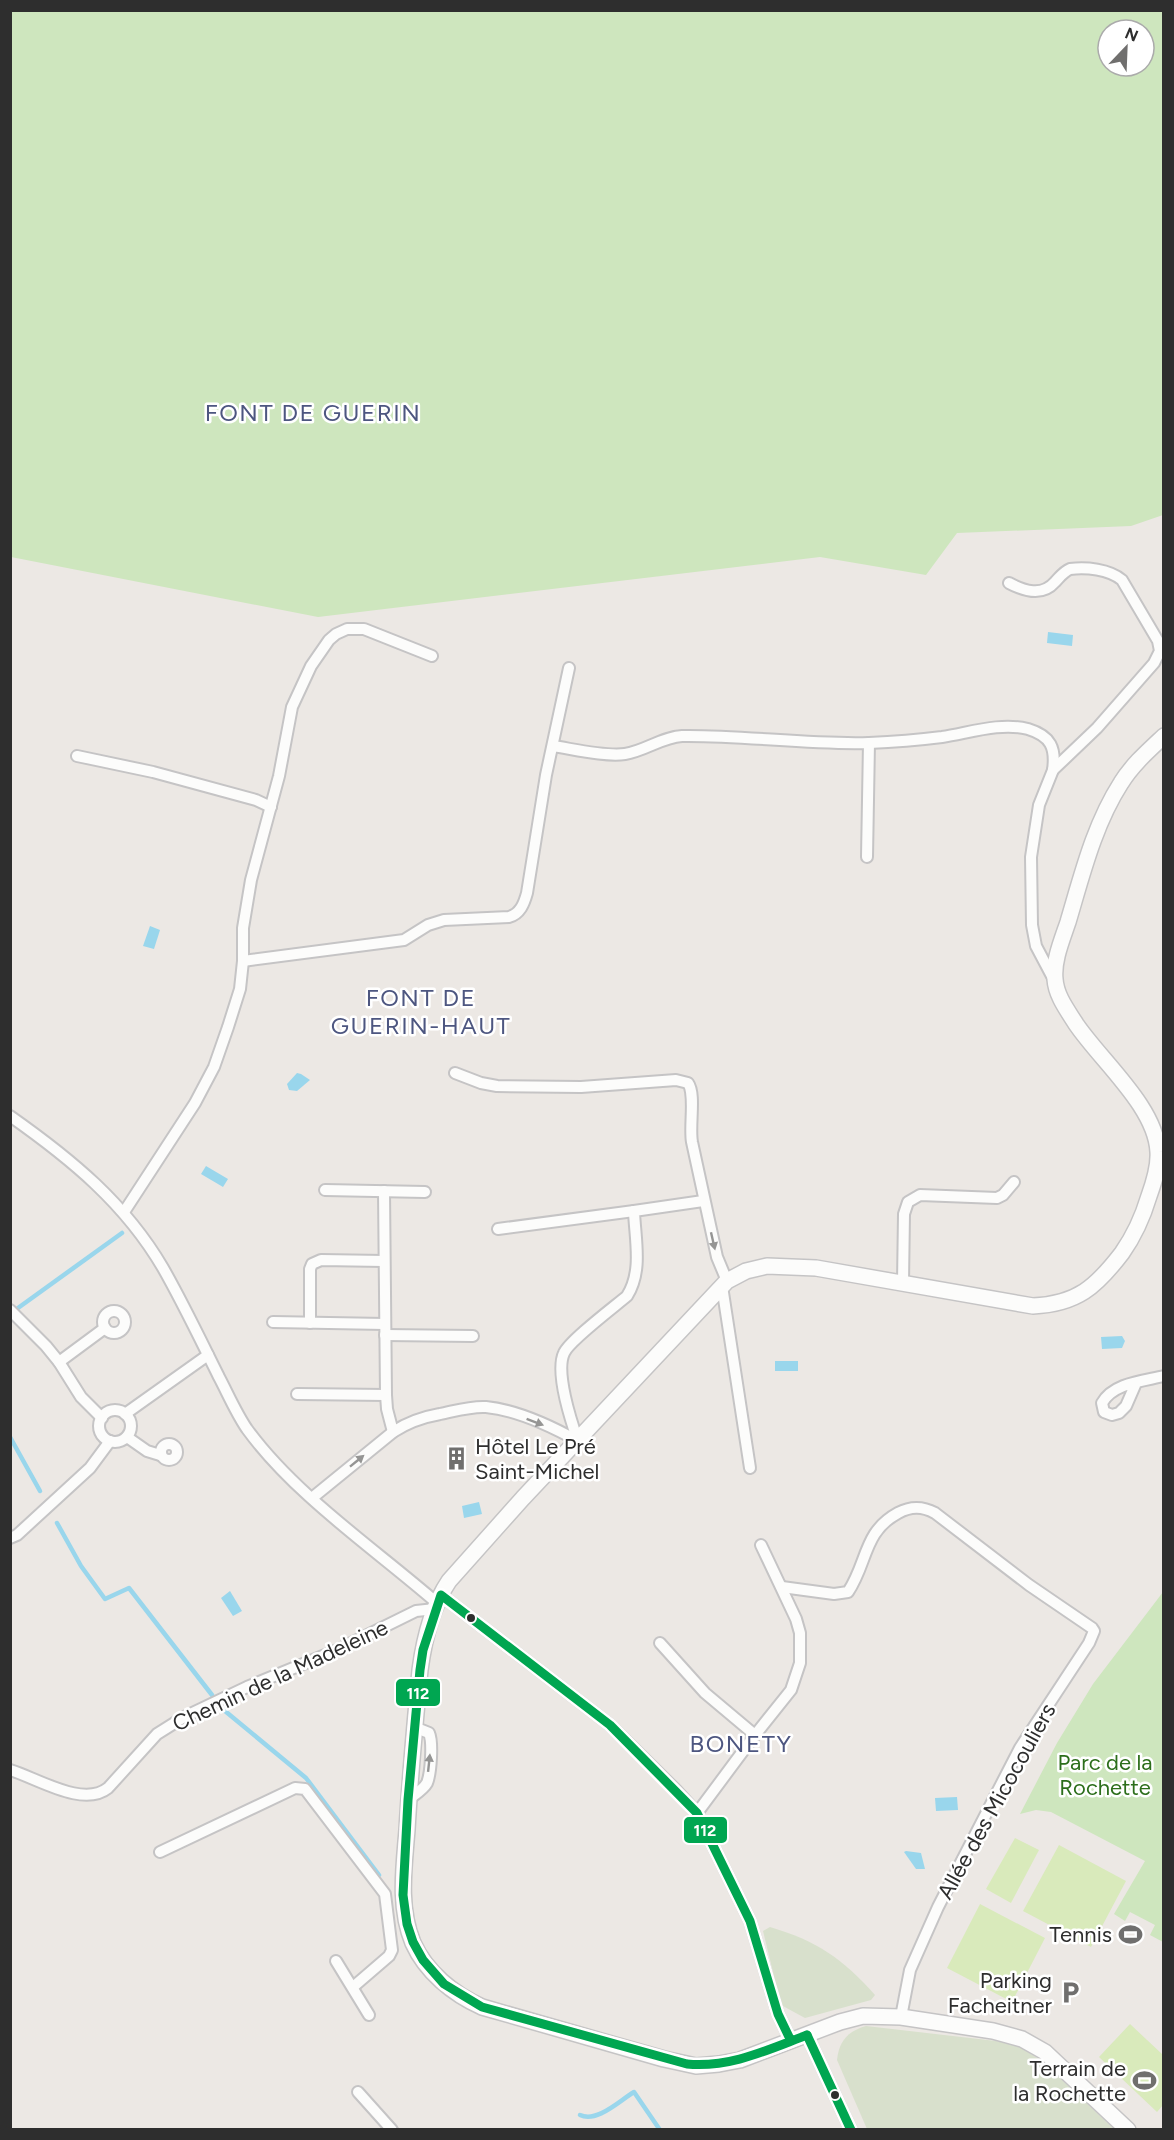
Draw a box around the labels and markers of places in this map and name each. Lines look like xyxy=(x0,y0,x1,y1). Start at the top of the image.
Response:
place label: Hôtel Le Pré Saint-Michel xyxy=(475,1433,599,1485)
building icon: Hôtel Le Pré Saint-Michel xyxy=(444,1446,470,1472)
unlabelled marker xyxy=(465,1612,477,1624)
place label: Tennis xyxy=(1049,1921,1112,1948)
sports icon: Tennis xyxy=(1117,1921,1143,1947)
place label: Parking Facheitner xyxy=(948,1967,1053,2019)
parking icon: Parking Facheitner xyxy=(1057,1980,1083,2006)
place label: Terrain de la Rochette xyxy=(1013,2055,1126,2107)
sports icon: Terrain de la Rochette xyxy=(1131,2068,1157,2094)
unlabelled marker xyxy=(829,2089,841,2101)

